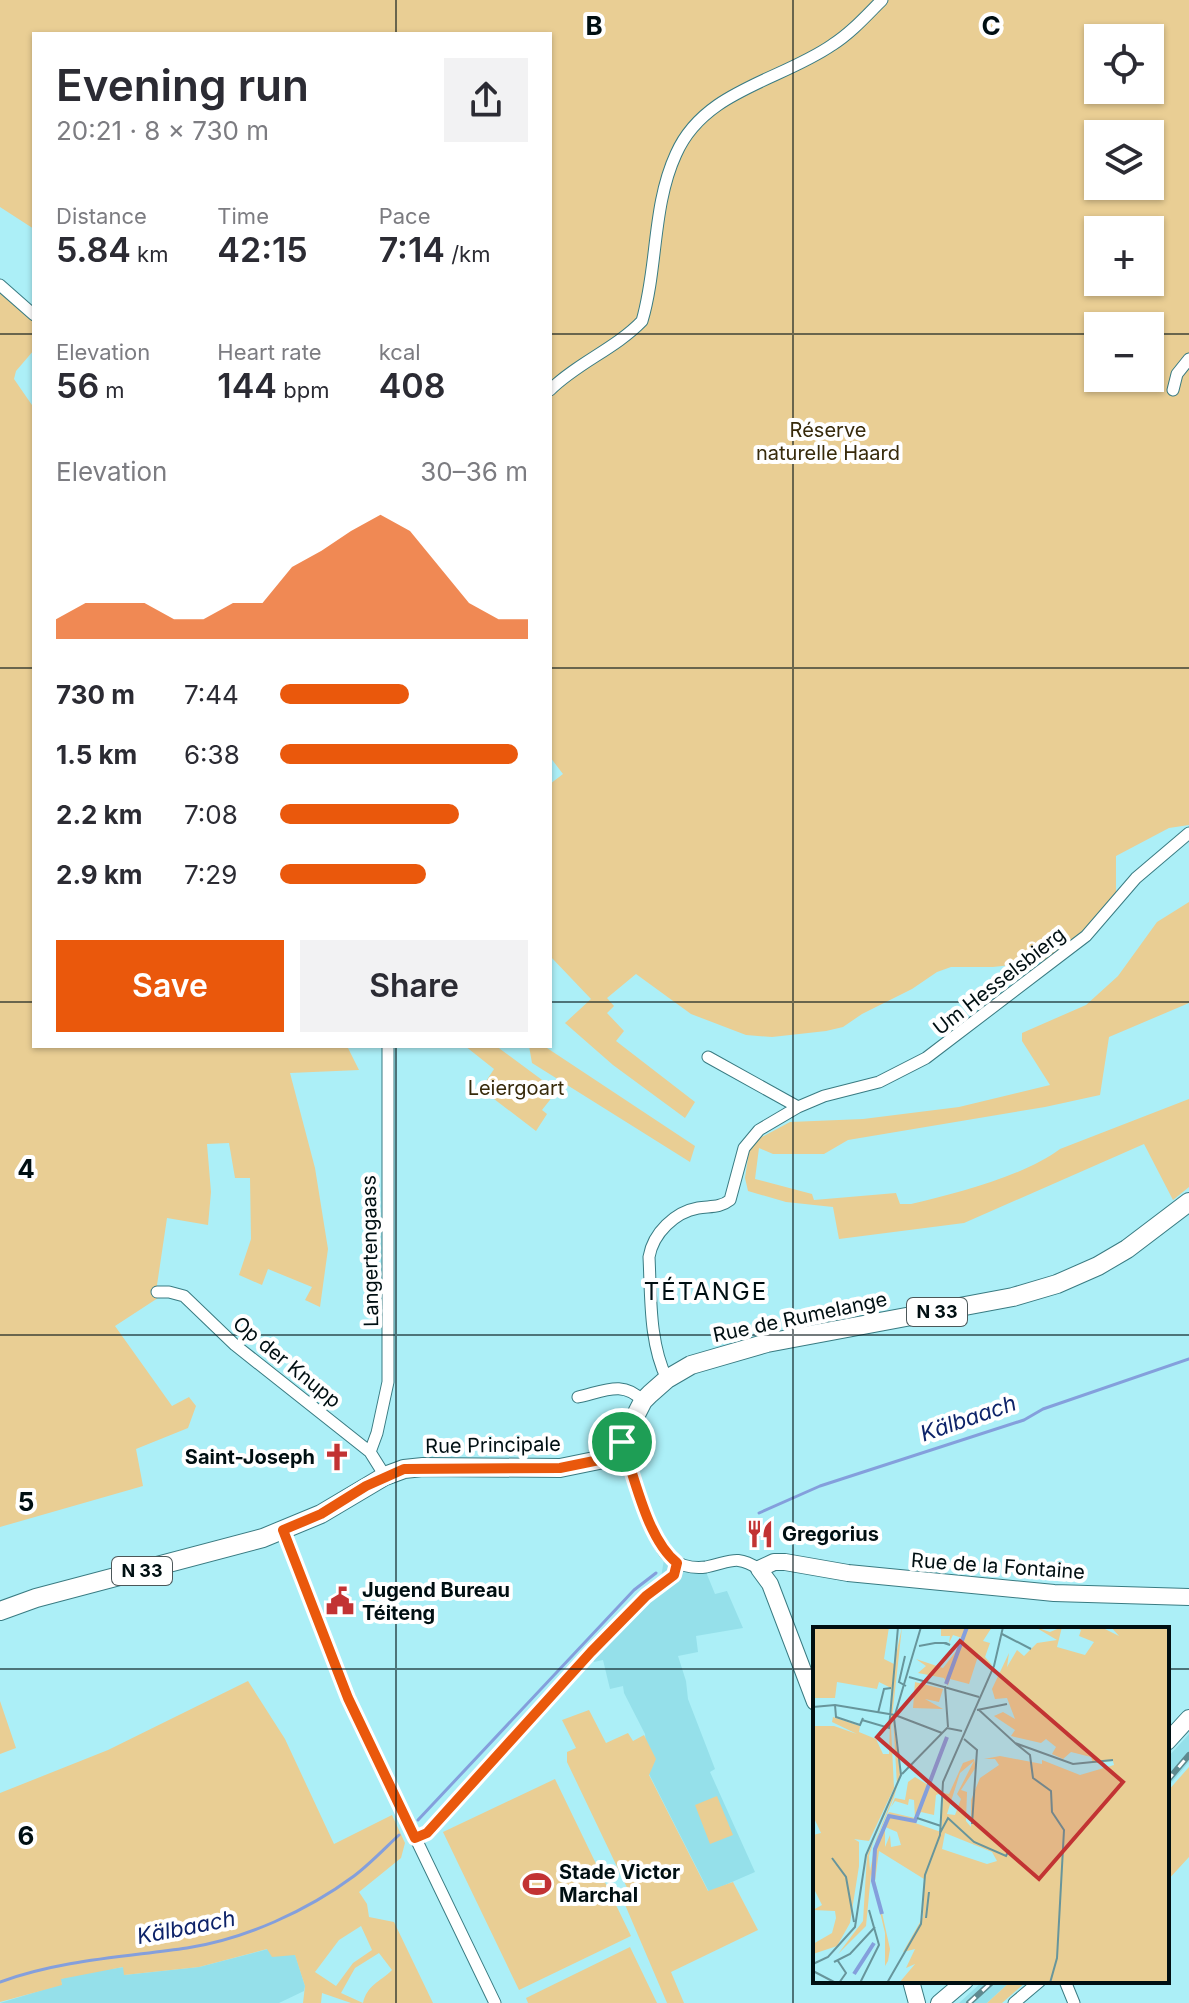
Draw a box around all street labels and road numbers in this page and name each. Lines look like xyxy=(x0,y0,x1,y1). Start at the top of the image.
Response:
street label: Um Hesselsbierg xyxy=(928,922,1070,1040)
street label: Langertengaass xyxy=(357,1175,383,1327)
street label: Rue de Rumelange xyxy=(711,1287,889,1347)
road number: N 33 xyxy=(907,1298,967,1326)
street label: Op der Knupp xyxy=(228,1311,346,1413)
street label: Rue Principale xyxy=(425,1432,561,1458)
street label: Rue de la Fontaine xyxy=(910,1548,1086,1584)
road number: N 33 xyxy=(112,1557,172,1585)

